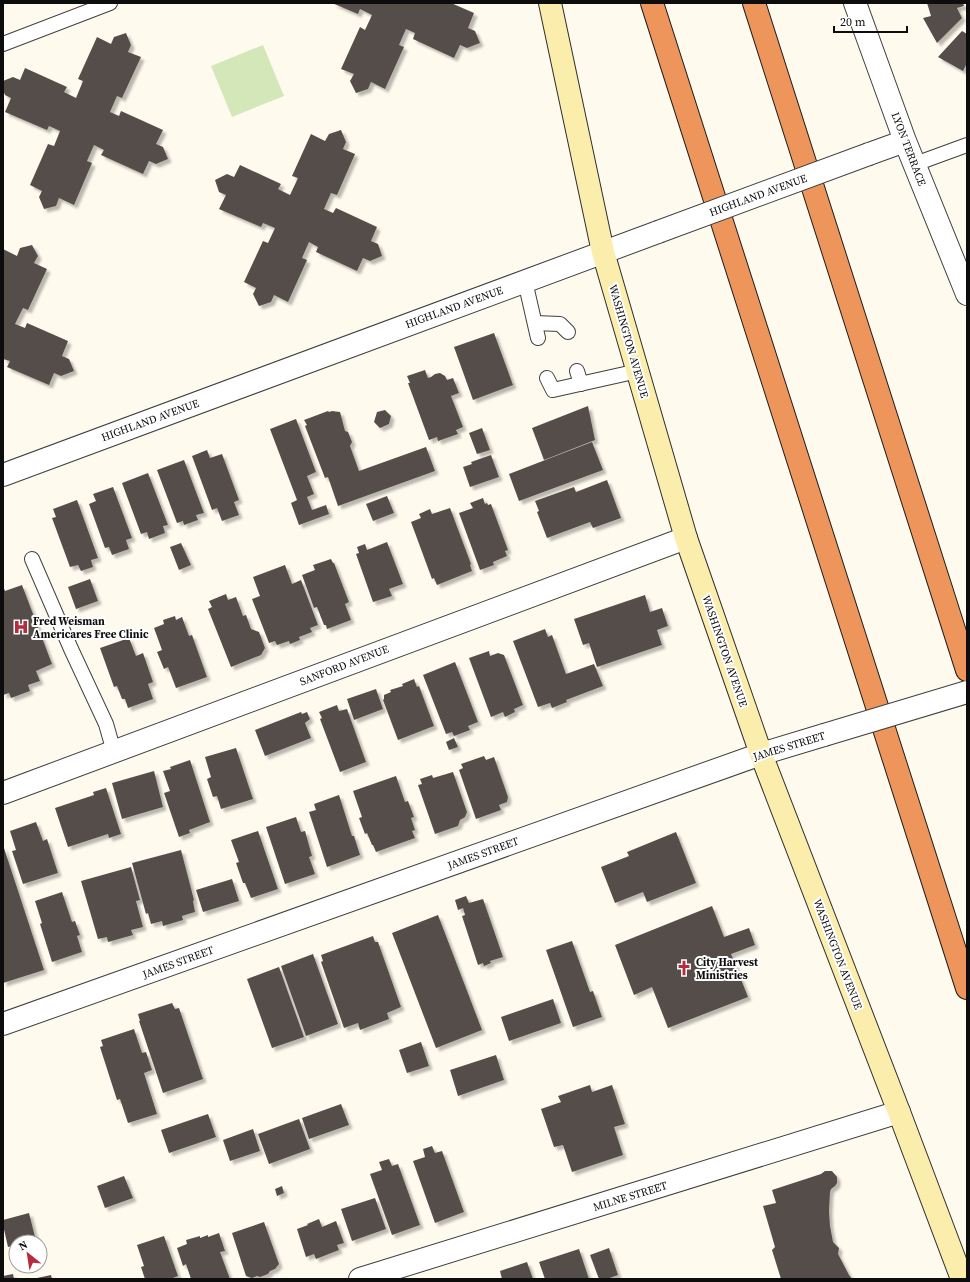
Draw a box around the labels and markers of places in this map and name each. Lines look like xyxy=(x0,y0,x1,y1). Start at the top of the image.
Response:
place label: Fred Weisman Americares Free Clinic xyxy=(33,614,149,642)
hospital icon: Fred Weisman Americares Free Clinic xyxy=(12,618,30,636)
place label: City Harvest Ministries xyxy=(696,955,759,983)
church icon: City Harvest Ministries xyxy=(675,959,693,977)

